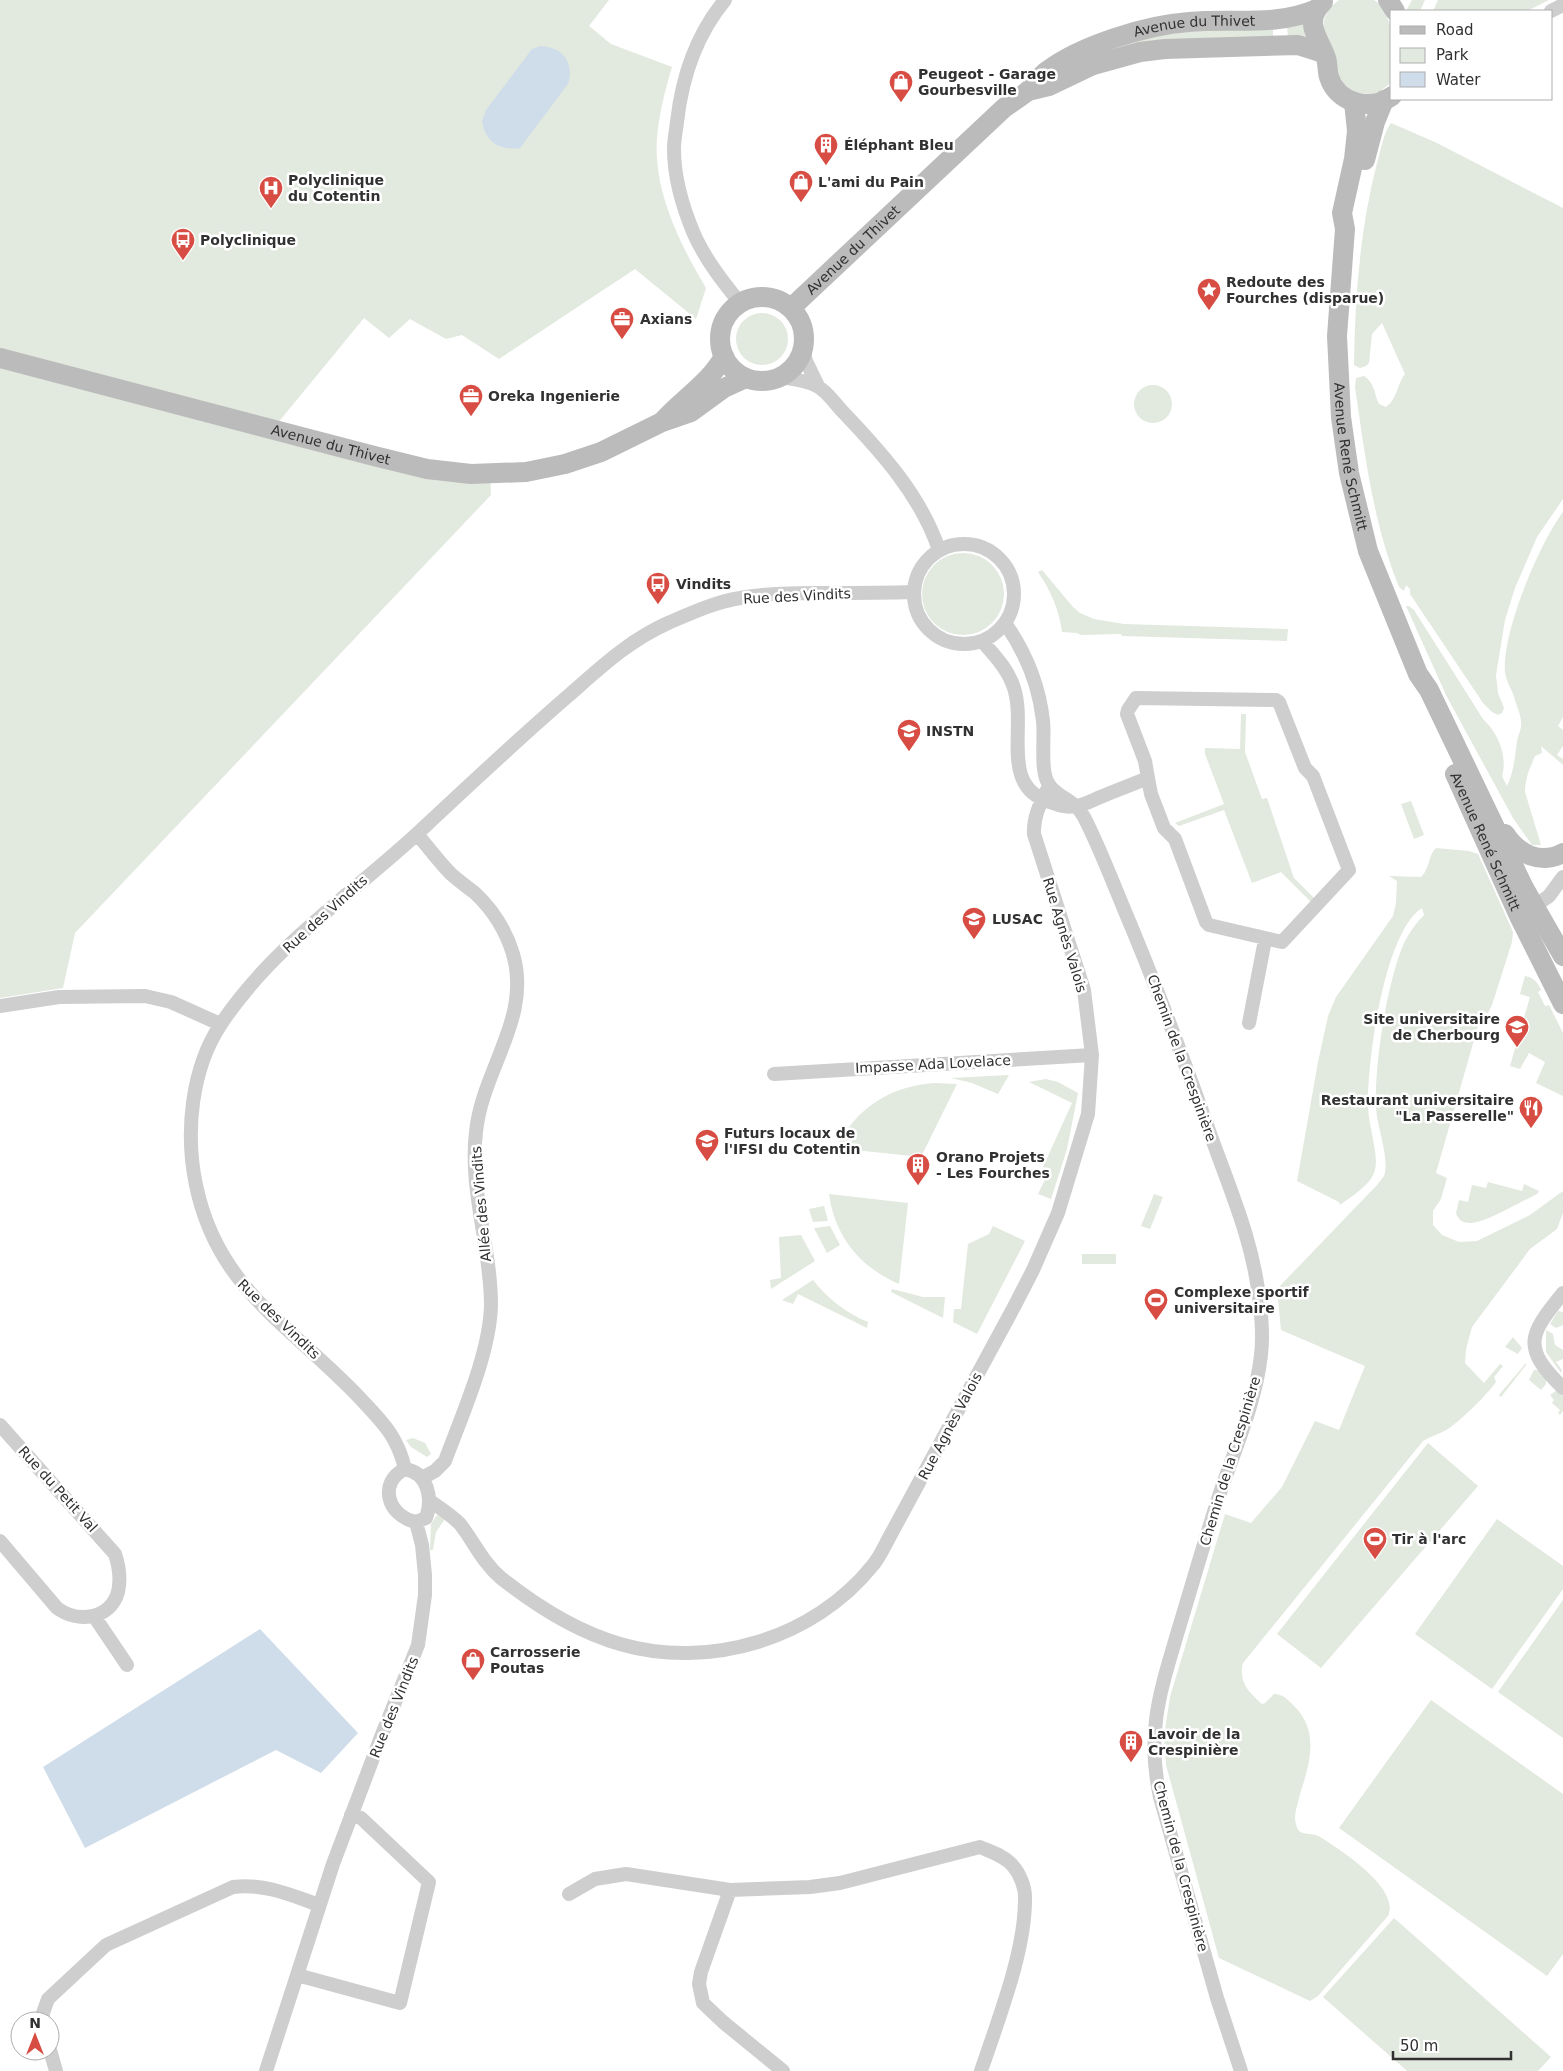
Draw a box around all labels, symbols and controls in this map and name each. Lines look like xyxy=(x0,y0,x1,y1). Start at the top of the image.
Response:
legend xyxy=(1390,10,1553,100)
street label: Avenue du Thivet xyxy=(1132,13,1256,40)
text: Road xyxy=(1436,21,1474,39)
text: Park xyxy=(1436,46,1469,64)
place label: Peugeot - Garage Gourbesville xyxy=(918,66,1056,98)
shop icon: Peugeot - Garage Gourbesville xyxy=(888,69,914,103)
text: Water xyxy=(1436,71,1481,89)
building icon: Éléphant Bleu xyxy=(813,132,839,166)
place label: Éléphant Bleu xyxy=(844,137,954,153)
shop icon: L'ami du Pain xyxy=(788,169,814,203)
place label: Polyclinique du Cotentin xyxy=(288,172,384,204)
place label: L'ami du Pain xyxy=(818,174,924,190)
hospital icon: Polyclinique du Cotentin xyxy=(258,175,284,209)
street label: Avenue du Thivet xyxy=(803,202,903,298)
bus stop icon: Polyclinique xyxy=(170,227,196,261)
place label: Polyclinique xyxy=(200,232,296,248)
place label: Redoute des Fourches (disparue) xyxy=(1226,274,1384,306)
place icon: Redoute des Fourches (disparue) xyxy=(1196,277,1222,311)
office icon: Axians xyxy=(609,306,635,340)
place label: Axians xyxy=(640,311,692,327)
street label: Avenue René Schmitt xyxy=(1331,382,1371,533)
office icon: Oreka Ingenierie xyxy=(458,383,484,417)
place label: Oreka Ingenierie xyxy=(488,388,620,404)
street label: Avenue du Thivet xyxy=(270,421,393,468)
bus stop icon: Vindits xyxy=(645,571,671,605)
place label: Vindits xyxy=(676,576,731,592)
street label: Rue des Vindits xyxy=(743,585,851,607)
school or university icon: INSTN xyxy=(896,718,922,752)
place label: INSTN xyxy=(926,723,974,739)
street label: Avenue René Schmitt xyxy=(1447,770,1524,914)
street label: Rue des Vindits xyxy=(280,872,370,956)
street label: Rue Agnès Valois xyxy=(1040,876,1090,994)
school or university icon: LUSAC xyxy=(961,906,987,940)
place label: LUSAC xyxy=(992,911,1043,927)
street label: Chemin de la Crespinière xyxy=(1144,972,1220,1144)
place label: Site universitaire de Cherbourg xyxy=(1363,1011,1500,1043)
school or university icon: Site universitaire de Cherbourg xyxy=(1504,1014,1530,1048)
street label: Impasse Ada Lovelace xyxy=(855,1052,1011,1076)
place label: Restaurant universitaire "La Passerelle" xyxy=(1321,1092,1514,1124)
restaurant icon: Restaurant universitaire "La Passerelle" xyxy=(1518,1095,1544,1129)
place label: Futurs locaux de l'IFSI du Cotentin xyxy=(724,1125,860,1157)
school or university icon: Futurs locaux de l'IFSI du Cotentin xyxy=(694,1128,720,1162)
street label: Allée des Vindits xyxy=(468,1146,494,1262)
place label: Orano Projets - Les Fourches xyxy=(936,1149,1050,1181)
building icon: Orano Projets - Les Fourches xyxy=(905,1152,931,1186)
street label: Rue des Vindits xyxy=(235,1276,323,1362)
place label: Complexe sportif universitaire xyxy=(1174,1284,1310,1316)
sports icon: Complexe sportif universitaire xyxy=(1143,1287,1169,1321)
street label: Rue Agnès Valois xyxy=(915,1370,985,1482)
street label: Chemin de la Crespinière xyxy=(1197,1374,1263,1548)
street label: Rue du Petit Val xyxy=(15,1443,101,1535)
sports icon: Tir à l'arc xyxy=(1362,1526,1388,1560)
place label: Tir à l'arc xyxy=(1392,1531,1466,1547)
place label: Carrosserie Poutas xyxy=(490,1644,581,1676)
shop icon: Carrosserie Poutas xyxy=(460,1647,486,1681)
street label: Rue des Vindits xyxy=(366,1654,422,1760)
place label: Lavoir de la Crespinière xyxy=(1148,1726,1240,1758)
building icon: Lavoir de la Crespinière xyxy=(1118,1729,1144,1763)
street label: Chemin de la Crespinière xyxy=(1150,1779,1212,1953)
north arrow xyxy=(10,2011,60,2061)
text: N xyxy=(29,2015,41,2031)
scale bar xyxy=(1393,2028,1510,2060)
text: 50 m xyxy=(1400,2037,1438,2055)

